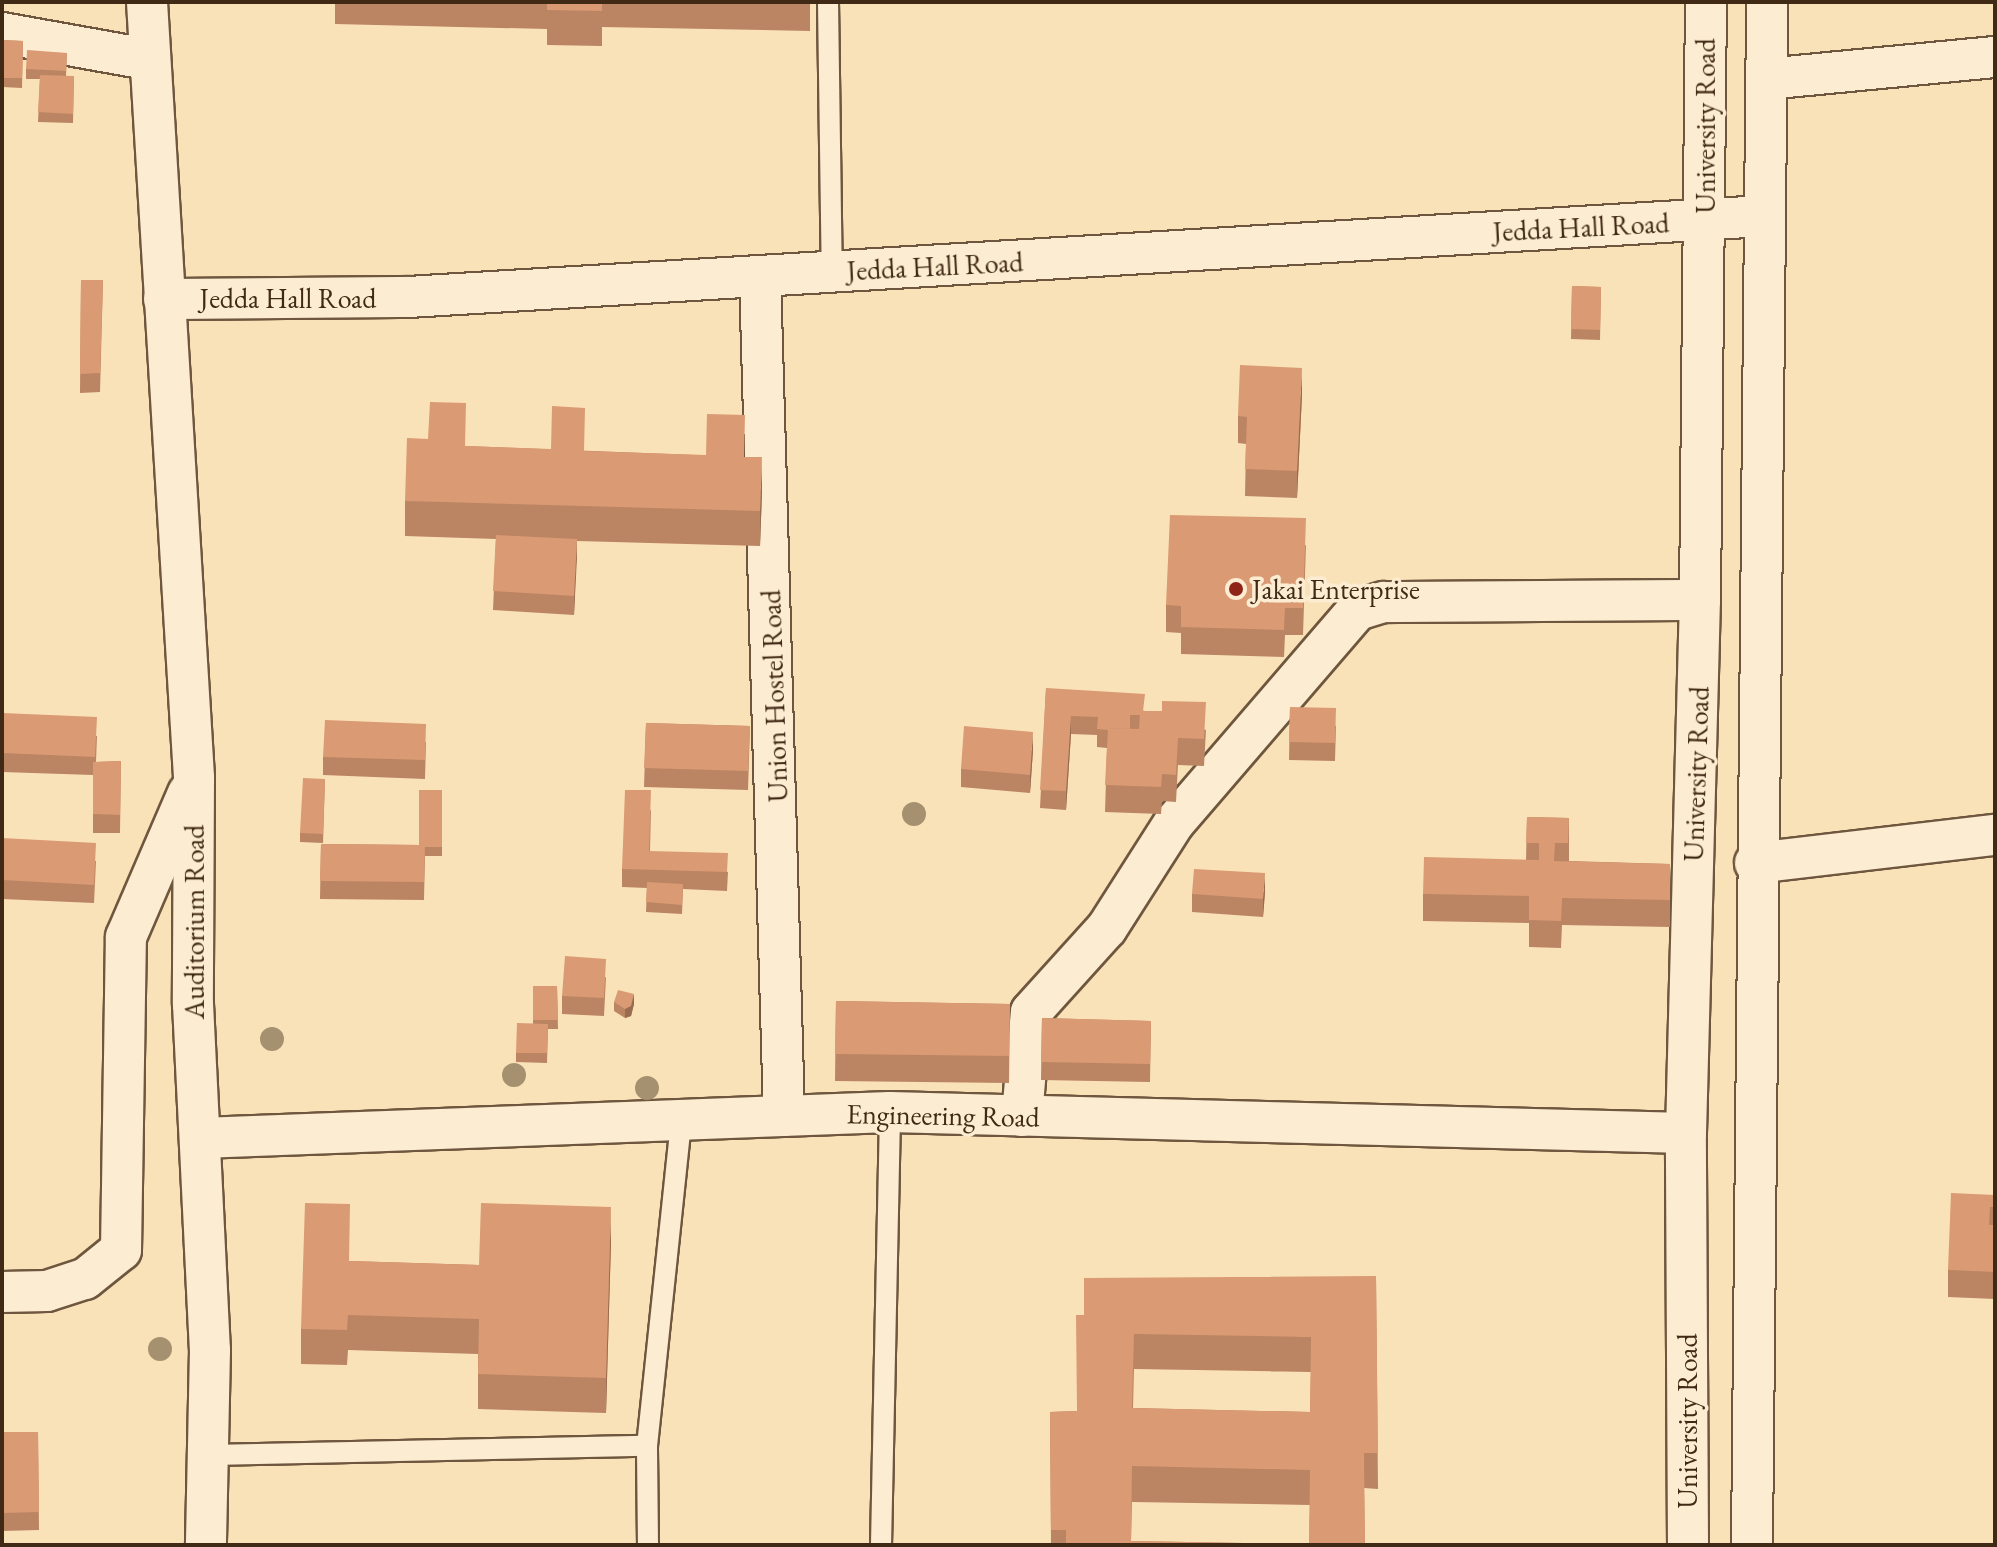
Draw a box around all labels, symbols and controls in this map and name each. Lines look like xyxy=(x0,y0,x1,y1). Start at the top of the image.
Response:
street label: University Road xyxy=(1688,38,1722,214)
street label: Jedda Hall Road xyxy=(1492,206,1670,248)
street label: Jedda Hall Road xyxy=(846,245,1024,287)
street label: Jedda Hall Road xyxy=(200,281,376,315)
place label: Jakai Enterprise xyxy=(1252,572,1420,606)
marker: Jakai Enterprise xyxy=(1227,580,1245,598)
street label: Union Hostel Road xyxy=(753,589,795,803)
street label: University Road xyxy=(1676,686,1716,862)
street label: Auditorium Road xyxy=(177,825,211,1019)
street label: Engineering Road xyxy=(846,1097,1040,1133)
street label: University Road xyxy=(1670,1333,1704,1509)

